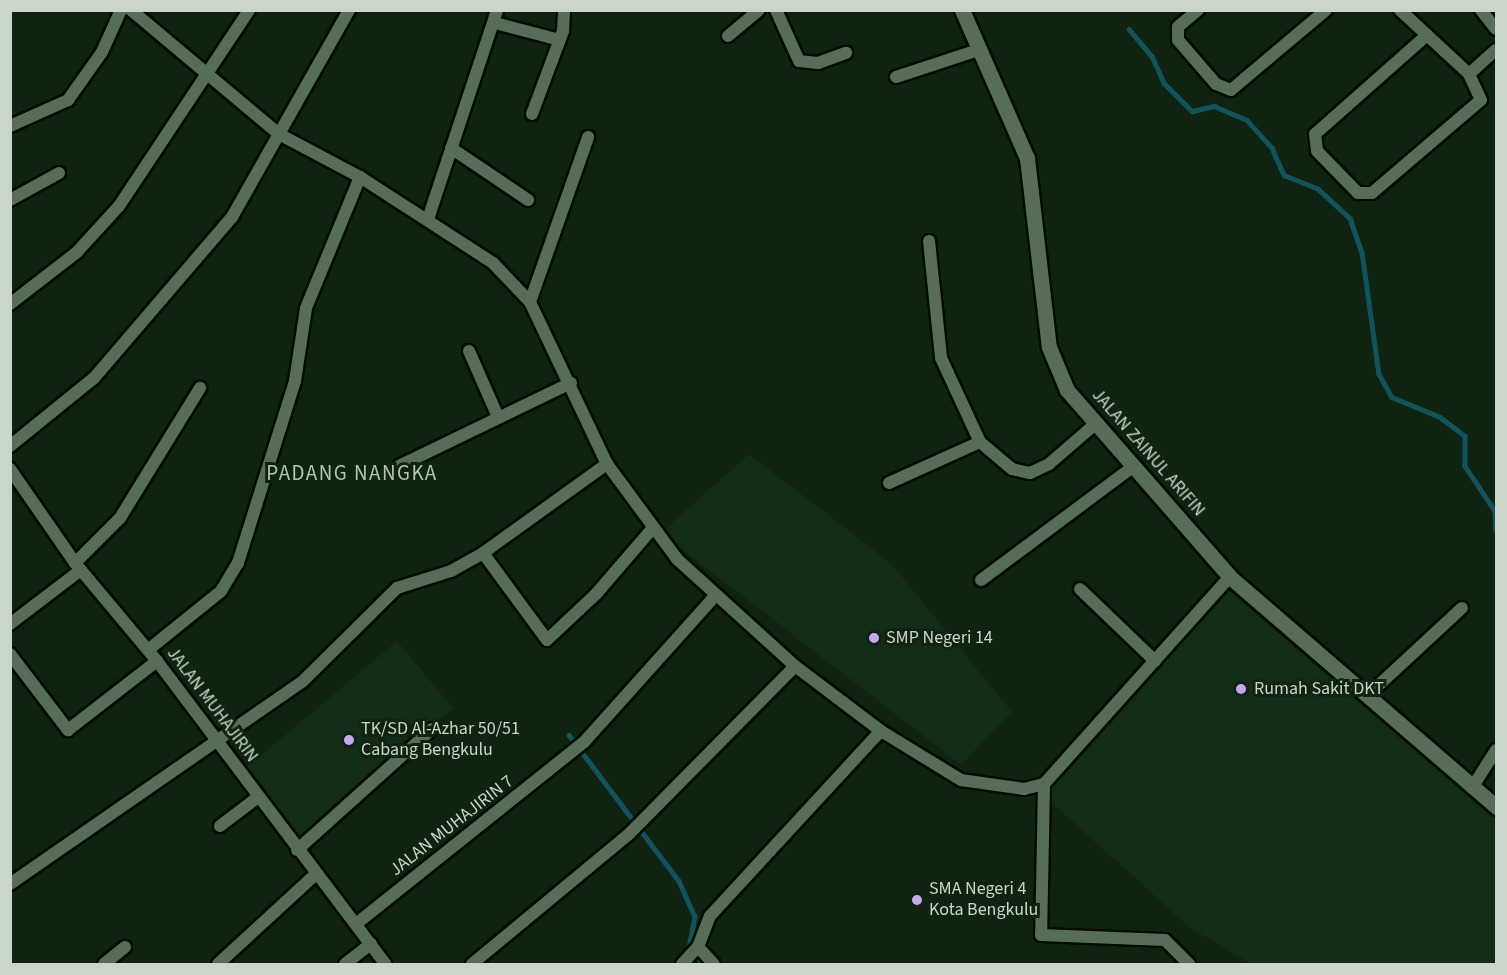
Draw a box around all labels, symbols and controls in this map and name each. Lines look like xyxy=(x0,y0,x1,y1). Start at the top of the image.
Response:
street label: JALAN ZAINUL ARIFIN xyxy=(1087,385,1209,521)
district label: PADANG NANGKA xyxy=(266,460,438,486)
place label: SMP Negeri 14 xyxy=(886,627,993,649)
marker: SMP Negeri 14 xyxy=(867,631,881,645)
street label: JALAN MUHAJIRIN xyxy=(162,643,262,767)
place label: Rumah Sakit DKT xyxy=(1254,678,1384,700)
marker: Rumah Sakit DKT xyxy=(1232,680,1250,698)
place label: TK/SD Al-Azhar 50/51 Cabang Bengkulu xyxy=(361,719,520,762)
marker: TK/SD Al-Azhar 50/51 Cabang Bengkulu xyxy=(342,733,356,747)
street label: JALAN MUHAJIRIN 7 xyxy=(386,771,518,881)
place label: SMA Negeri 4 Kota Bengkulu xyxy=(929,879,1038,922)
marker: SMA Negeri 4 Kota Bengkulu xyxy=(910,893,924,907)

